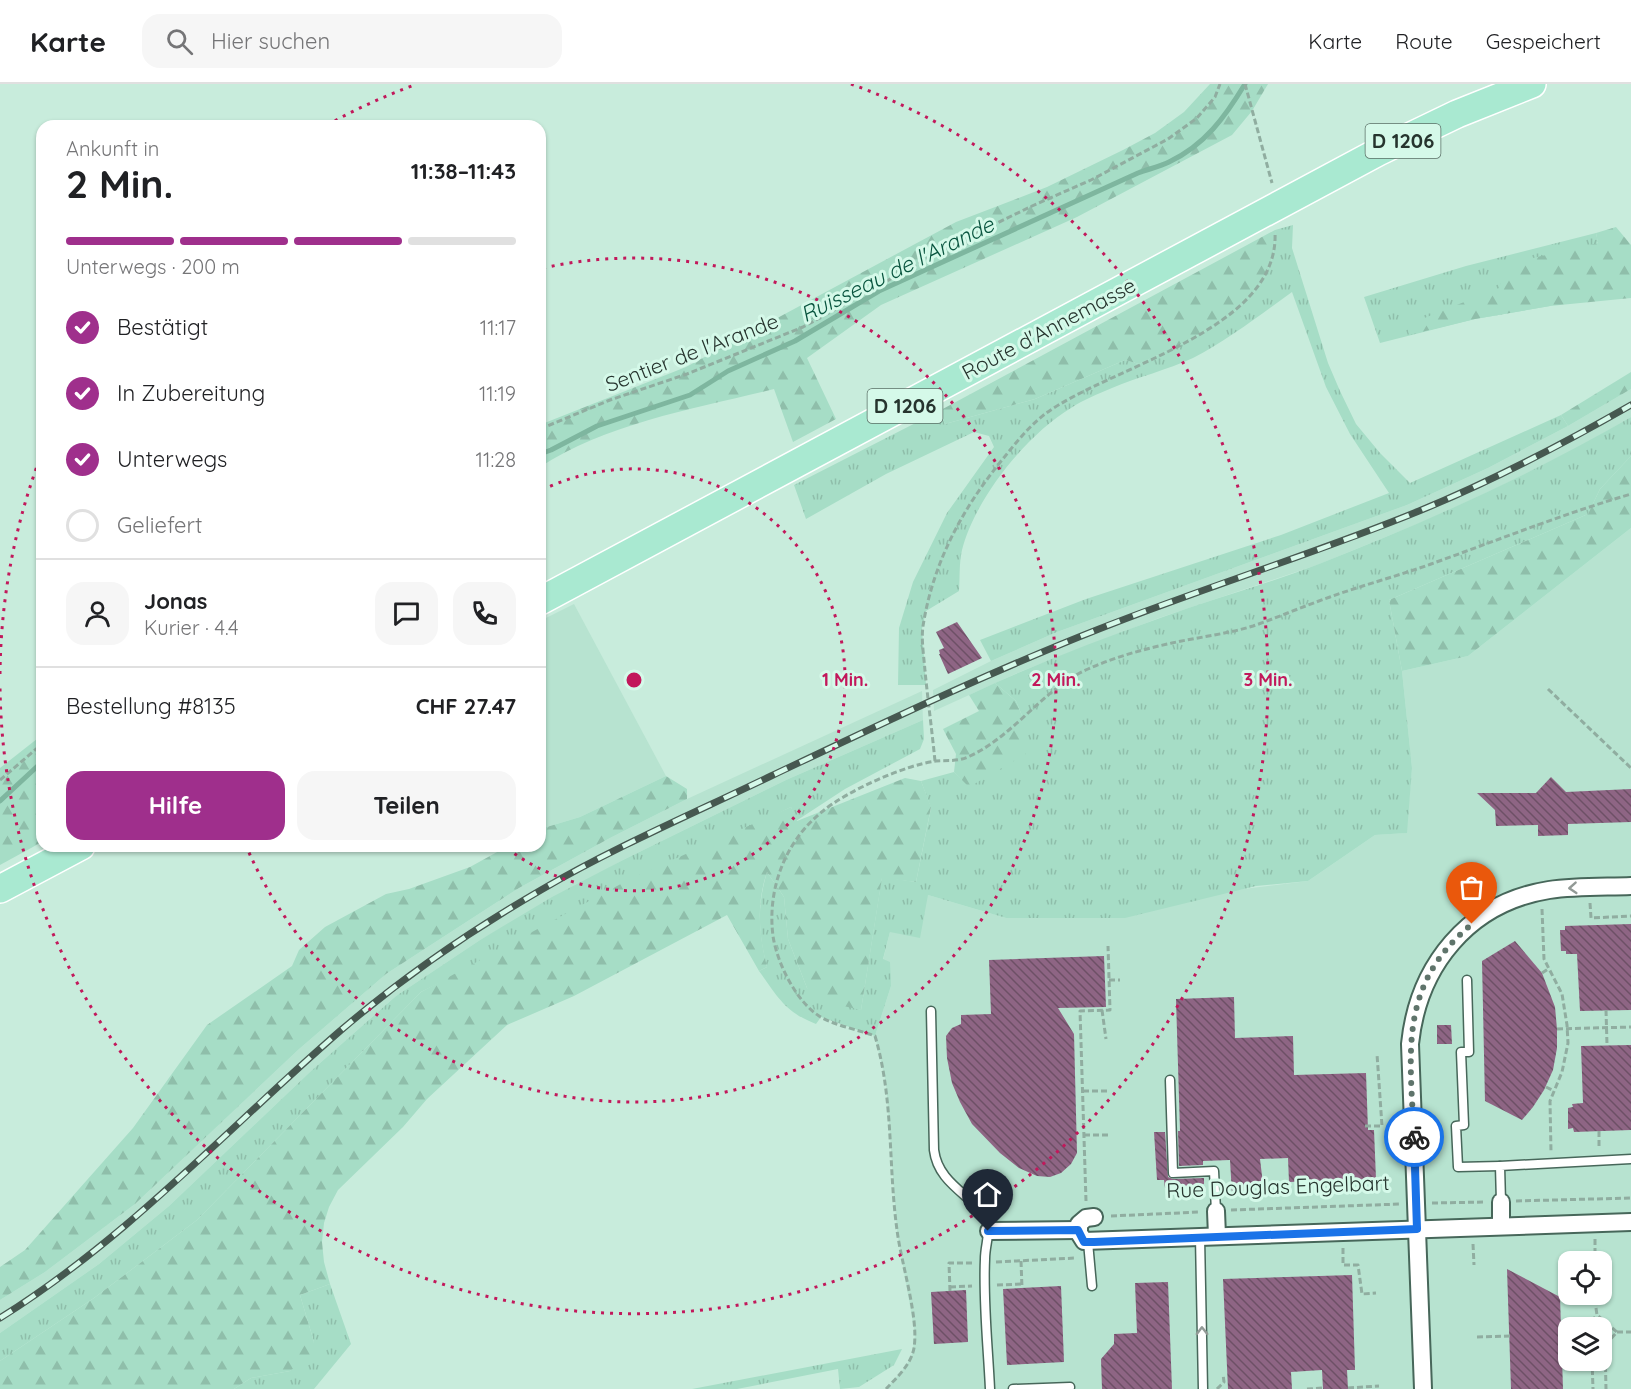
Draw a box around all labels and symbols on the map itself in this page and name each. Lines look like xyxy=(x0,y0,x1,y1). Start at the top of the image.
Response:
road number: D 1206 xyxy=(1366,124,1440,158)
water label: Ruisseau de l'Arande xyxy=(796,209,1000,328)
street label: Route d'Annemasse xyxy=(957,271,1140,385)
street label: Sentier de l'Arande xyxy=(601,307,782,397)
road number: D 1206 xyxy=(868,389,942,423)
text: 1 Min. xyxy=(822,668,868,691)
text: 2 Min. xyxy=(1031,668,1081,691)
text: 3 Min. xyxy=(1244,668,1292,691)
centre of rings xyxy=(624,670,644,690)
pin xyxy=(1446,862,1497,924)
one-way arrow xyxy=(1568,882,1577,895)
courier xyxy=(1384,1107,1444,1167)
pin xyxy=(962,1169,1013,1231)
street label: Rue Douglas Engelbart xyxy=(1166,1169,1390,1203)
one-way arrow xyxy=(1196,1326,1208,1335)

